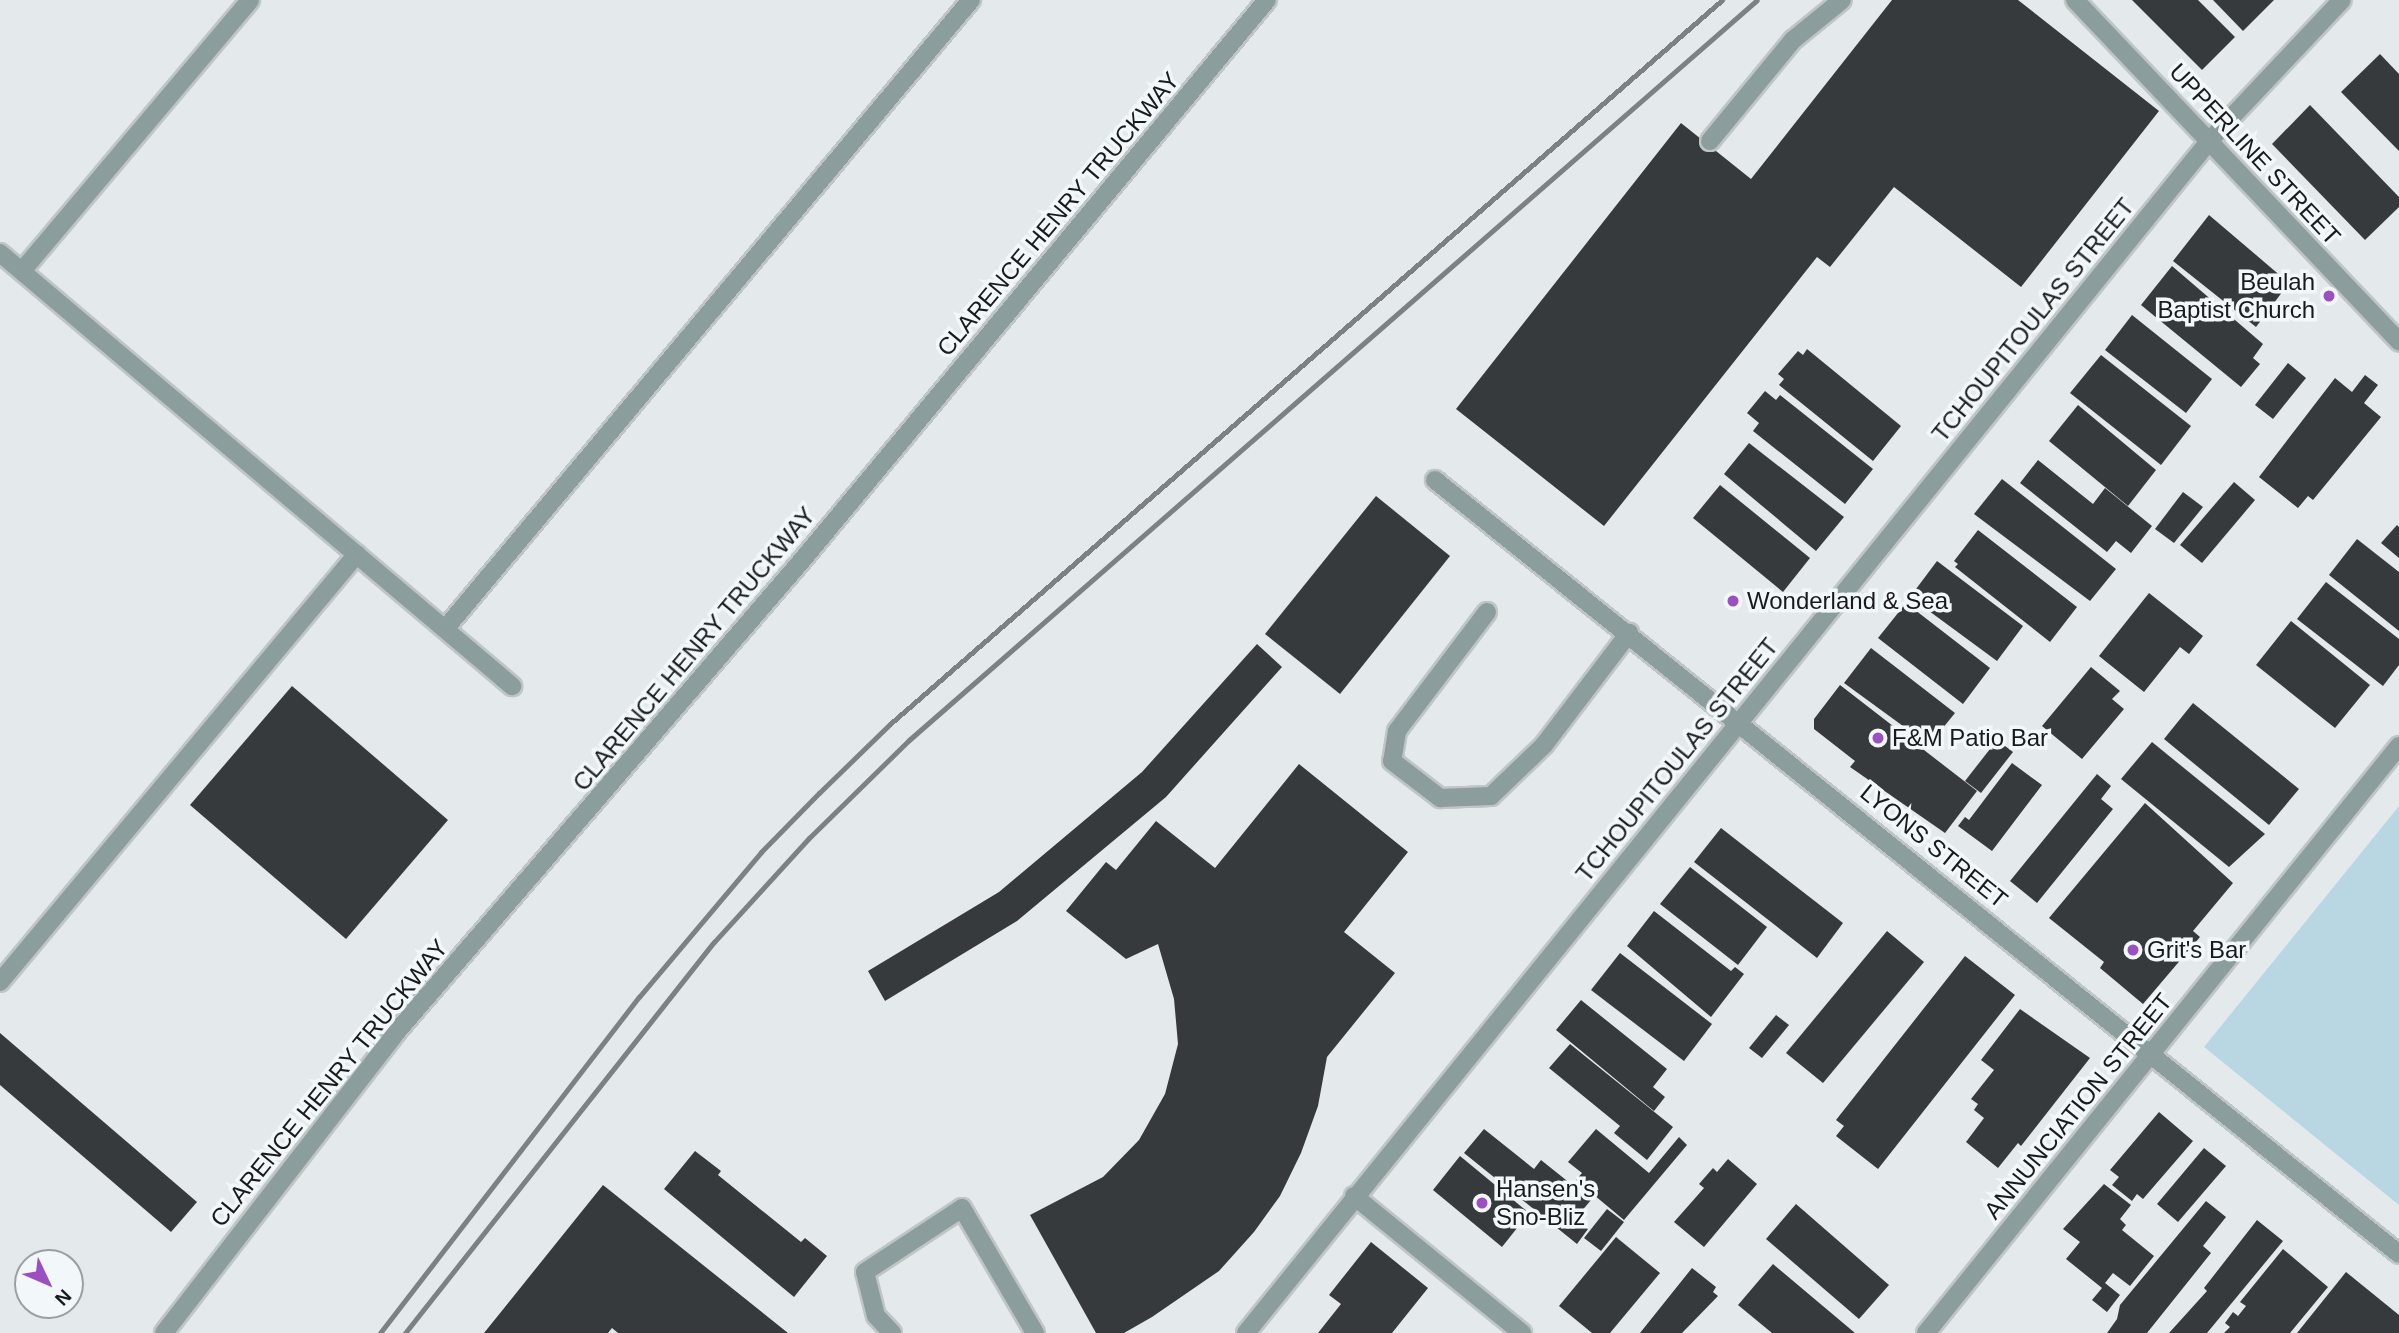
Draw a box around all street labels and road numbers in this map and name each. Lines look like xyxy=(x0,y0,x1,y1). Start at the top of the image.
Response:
street label: UPPERLINE STREET xyxy=(2164,57,2346,251)
street label: CLARENCE HENRY TRUCKWAY xyxy=(931,66,1185,362)
street label: TCHOUPITOULAS STREET xyxy=(1926,192,2140,448)
street label: CLARENCE HENRY TRUCKWAY xyxy=(567,501,821,797)
street label: TCHOUPITOULAS STREET xyxy=(1570,632,1784,888)
street label: LYONS STREET xyxy=(1855,778,2013,914)
street label: CLARENCE HENRY TRUCKWAY xyxy=(204,933,454,1233)
street label: ANNUNCIATION STREET xyxy=(1978,987,2178,1225)

